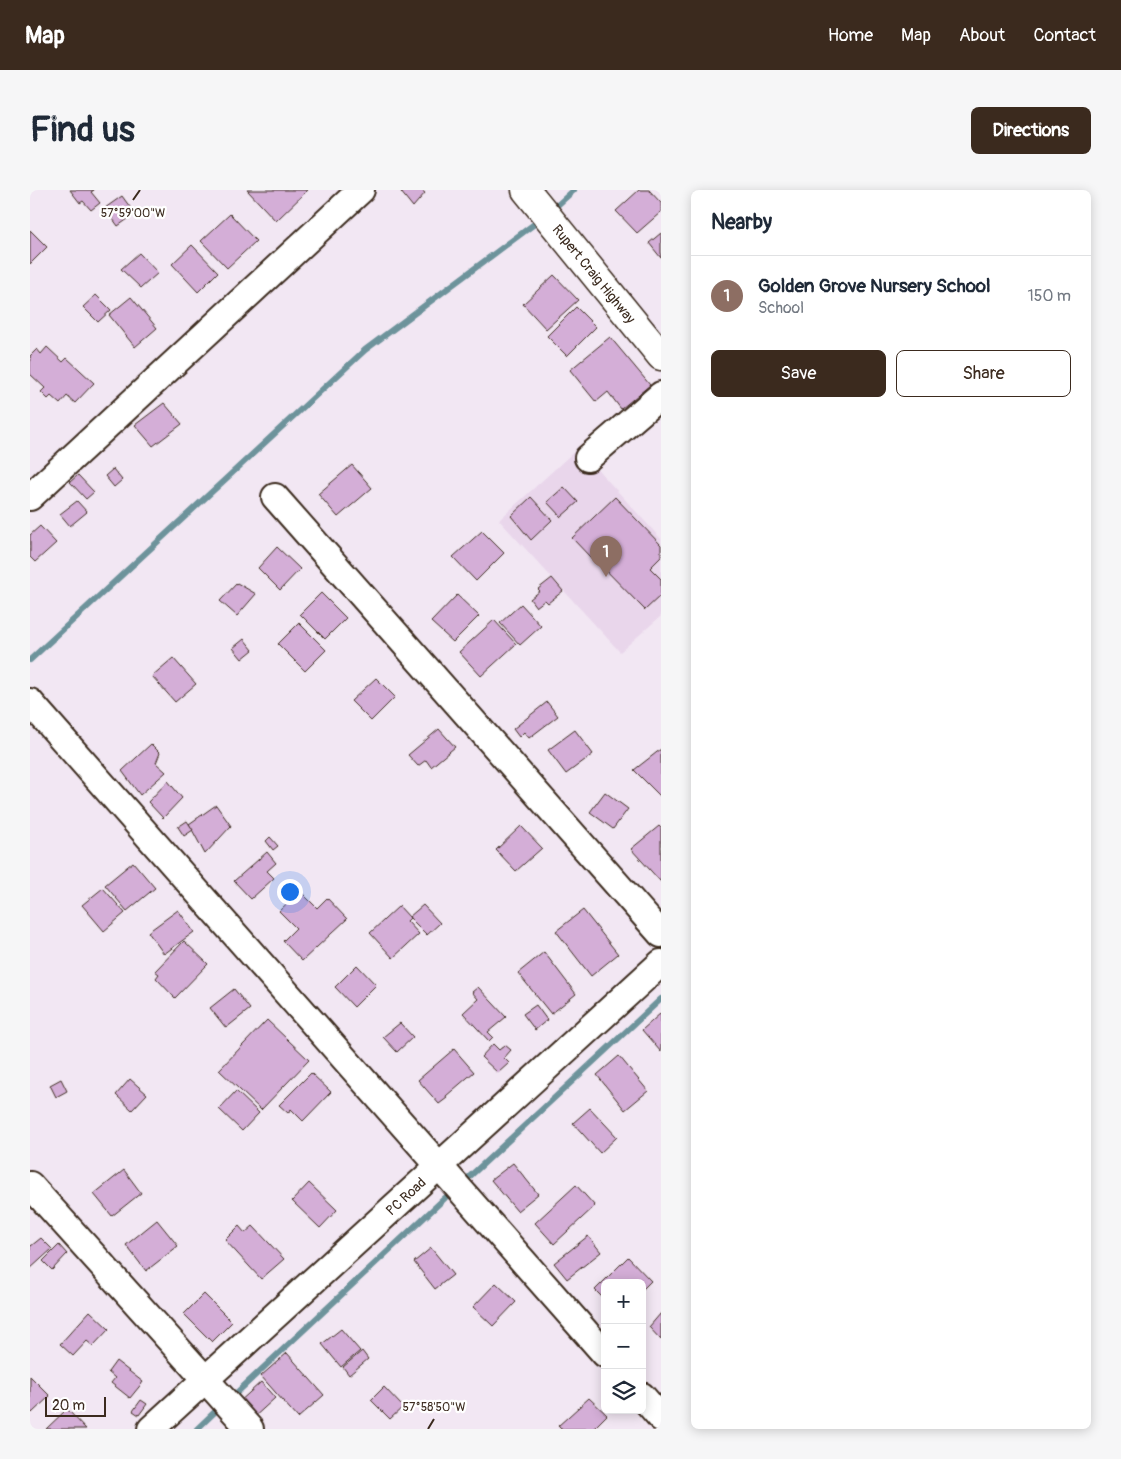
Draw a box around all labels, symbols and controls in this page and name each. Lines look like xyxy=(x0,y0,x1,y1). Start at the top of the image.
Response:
text: Map xyxy=(25,21,65,50)
text: Home xyxy=(828,24,873,47)
text: Map xyxy=(901,24,931,47)
text: About xyxy=(959,24,1005,47)
text: Contact xyxy=(1033,24,1096,47)
button: Directions xyxy=(971,107,1091,154)
text: Find us xyxy=(30,108,135,152)
text: 57°59'00"W xyxy=(101,206,165,221)
text: Nearby xyxy=(711,209,772,236)
street label: Rupert Craig Highway xyxy=(549,221,639,327)
text: Golden Grove Nursery School xyxy=(758,274,991,298)
text: 1 xyxy=(724,286,730,306)
text: 150 m xyxy=(1027,286,1071,306)
text: School xyxy=(758,298,804,318)
button: Save xyxy=(711,350,886,397)
button: Share xyxy=(896,350,1071,397)
pin: 1 xyxy=(590,536,622,577)
your location xyxy=(277,879,303,905)
street label: PC Road xyxy=(382,1174,429,1219)
map controls xyxy=(601,1279,646,1414)
button: + xyxy=(601,1279,646,1324)
button: − xyxy=(601,1324,646,1369)
button: layers xyxy=(601,1369,646,1414)
scale bar xyxy=(45,1394,106,1417)
text: 20 m xyxy=(52,1397,85,1414)
text: 57°58'50"W xyxy=(403,1400,465,1415)

